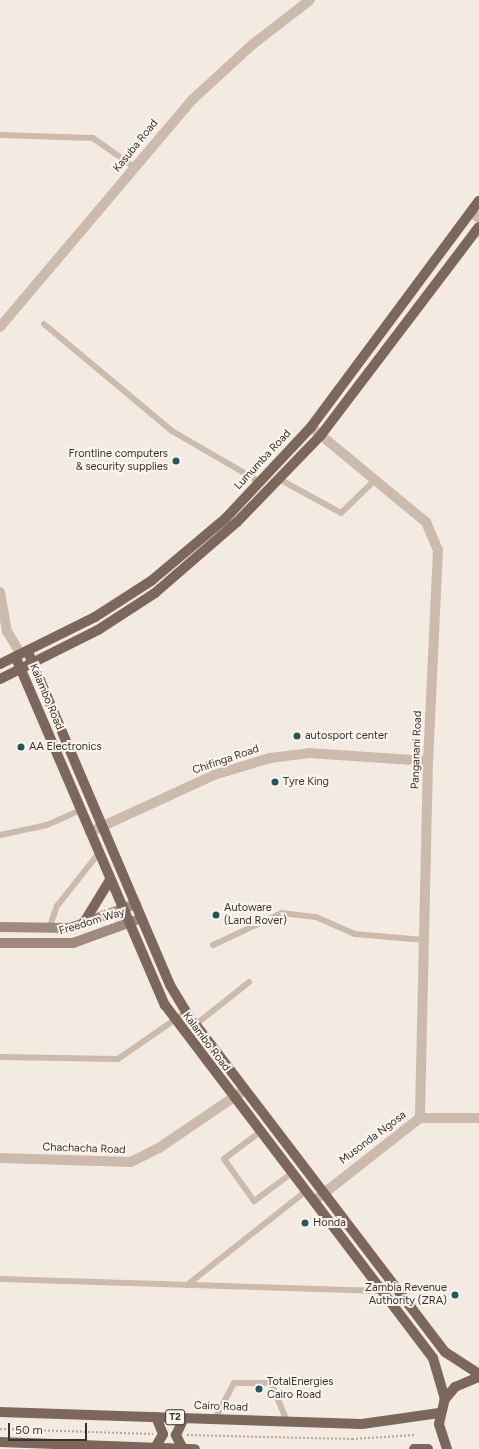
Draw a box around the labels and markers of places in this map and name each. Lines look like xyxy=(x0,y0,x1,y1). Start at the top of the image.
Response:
place label: Frontline computers & security supplies xyxy=(69,448,168,474)
marker: Frontline computers & security supplies xyxy=(171,456,181,466)
place label: autosport center xyxy=(305,729,388,743)
marker: autosport center xyxy=(292,731,302,741)
place label: AA Electronics xyxy=(29,740,102,754)
marker: AA Electronics xyxy=(16,742,26,752)
place label: Tyre King xyxy=(283,775,329,789)
marker: Tyre King xyxy=(270,777,280,787)
place label: Autoware (Land Rover) xyxy=(224,902,287,928)
marker: Autoware (Land Rover) xyxy=(211,910,221,920)
place label: Honda xyxy=(313,1216,346,1230)
marker: Honda xyxy=(300,1218,310,1228)
place label: Zambia Revenue Authority (ZRA) xyxy=(365,1282,447,1308)
marker: Zambia Revenue Authority (ZRA) xyxy=(450,1290,460,1300)
place label: TotalEnergies Cairo Road xyxy=(267,1376,333,1402)
marker: TotalEnergies Cairo Road xyxy=(254,1384,264,1394)

